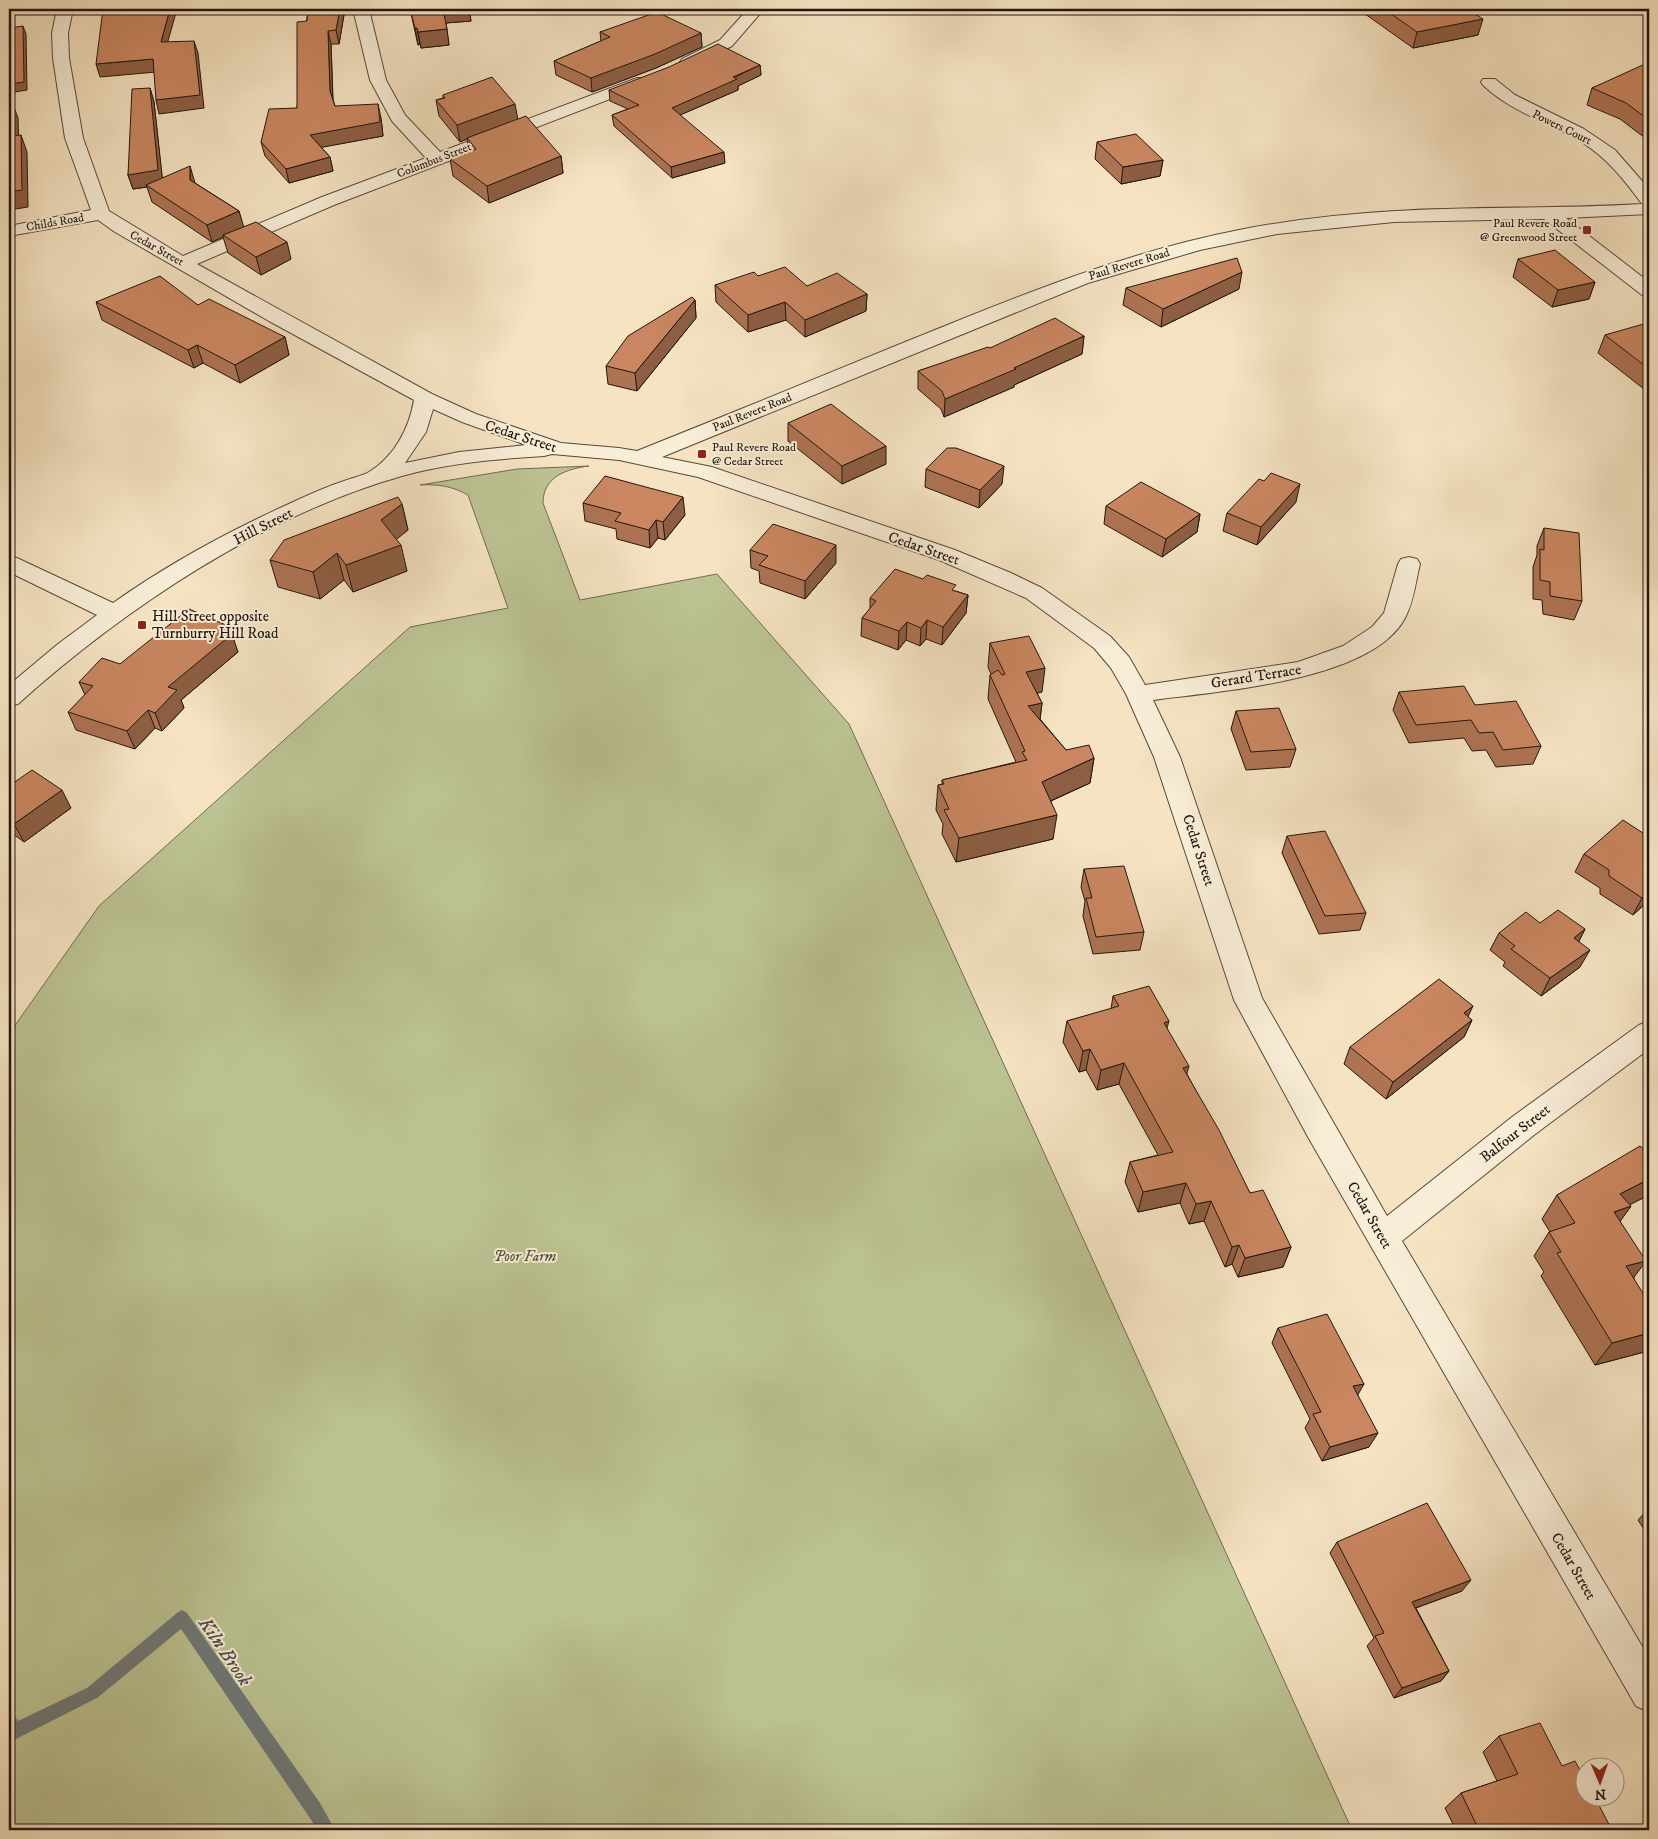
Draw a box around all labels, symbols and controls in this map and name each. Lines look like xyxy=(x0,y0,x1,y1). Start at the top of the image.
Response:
street label: Powers Court xyxy=(1530,107,1594,148)
street label: Columbus Street xyxy=(395,139,474,182)
street label: Childs Road xyxy=(25,210,85,235)
place label: Paul Revere Road @ Greenwood Street xyxy=(1480,216,1577,245)
marker: Paul Revere Road @ Greenwood Street xyxy=(1581,224,1593,236)
street label: Cedar Street xyxy=(127,227,187,269)
street label: Paul Revere Road xyxy=(1087,245,1172,284)
street label: Paul Revere Road xyxy=(710,390,794,435)
street label: Cedar Street xyxy=(483,416,559,457)
place label: Paul Revere Road @ Cedar Street xyxy=(712,440,796,469)
marker: Paul Revere Road @ Cedar Street xyxy=(696,448,708,460)
street label: Hill Street xyxy=(230,503,296,549)
street label: Cedar Street xyxy=(886,527,962,570)
place label: Hill Street opposite Turnburry Hill Road xyxy=(152,607,279,643)
marker: Hill Street opposite Turnburry Hill Road xyxy=(136,619,148,631)
street label: Gerard Terrace xyxy=(1210,660,1303,693)
street label: Cedar Street xyxy=(1178,812,1219,889)
street label: Balfour Street xyxy=(1476,1100,1554,1167)
street label: Cedar Street xyxy=(1343,1178,1396,1252)
park label: Poor Farm xyxy=(494,1247,557,1266)
street label: Cedar Street xyxy=(1547,1529,1600,1603)
water label: Kiln Brook xyxy=(193,1612,256,1691)
north arrow xyxy=(1576,1756,1626,1806)
text: N xyxy=(1594,1785,1606,1803)

